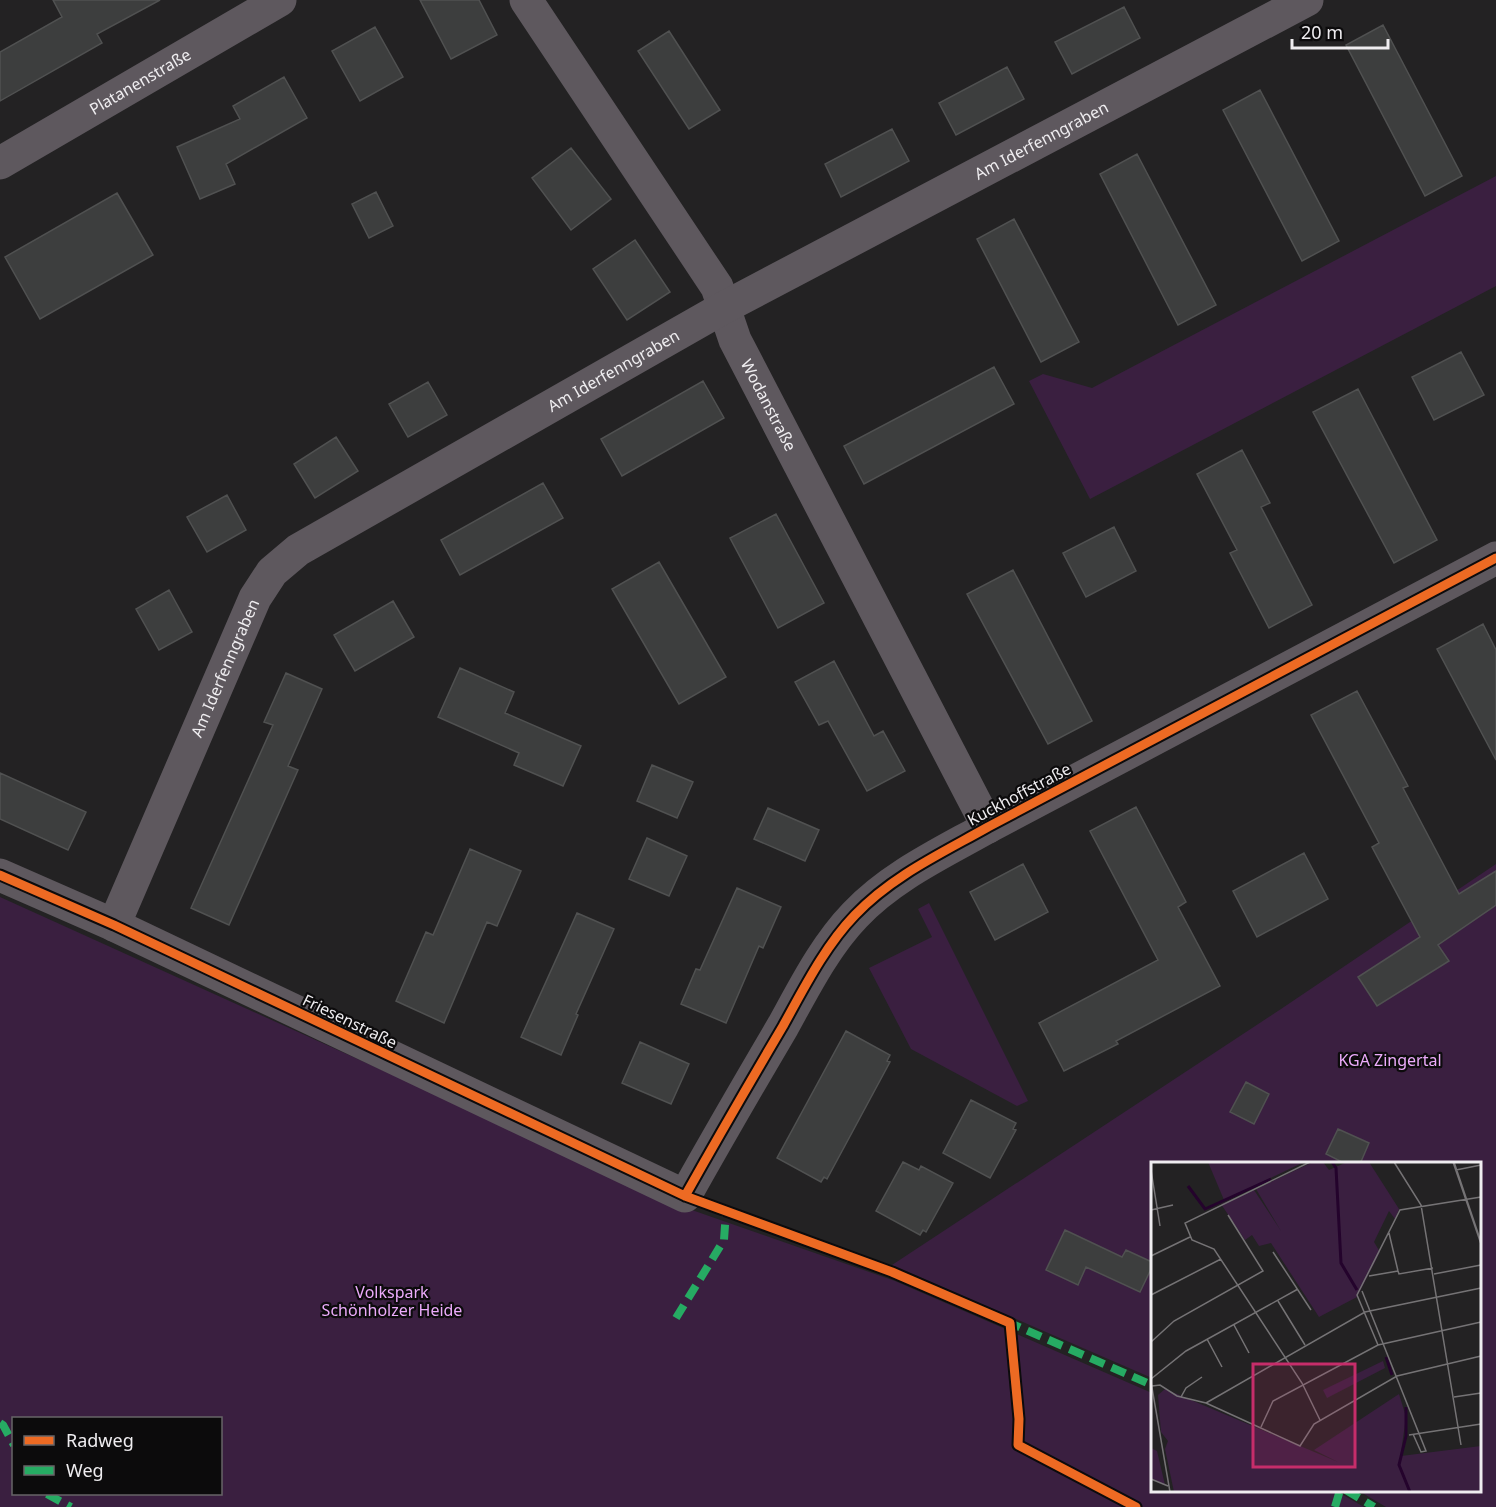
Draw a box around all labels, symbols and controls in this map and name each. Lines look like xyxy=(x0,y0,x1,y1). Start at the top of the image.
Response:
scale bar xyxy=(1292,12,1388,50)
text: 20 m xyxy=(1301,20,1343,44)
street label: Platanenstraße xyxy=(85,43,195,120)
street label: Am Iderfenngraben xyxy=(970,96,1112,185)
street label: Am Iderfenngraben xyxy=(543,324,683,417)
street label: Wodanstraße xyxy=(736,355,802,455)
street label: Am Iderfenngraben xyxy=(185,595,264,740)
street label: Kuckhoffstraße xyxy=(963,757,1075,831)
street label: Friesenstraße xyxy=(299,989,401,1053)
park label: KGA Zingertal xyxy=(1338,1049,1442,1071)
inset map xyxy=(1151,1162,1481,1492)
park label: Volkspark Schönholzer Heide xyxy=(322,1281,462,1321)
legend xyxy=(12,1417,222,1495)
text: Radweg xyxy=(66,1428,134,1452)
text: Weg xyxy=(66,1458,104,1482)

